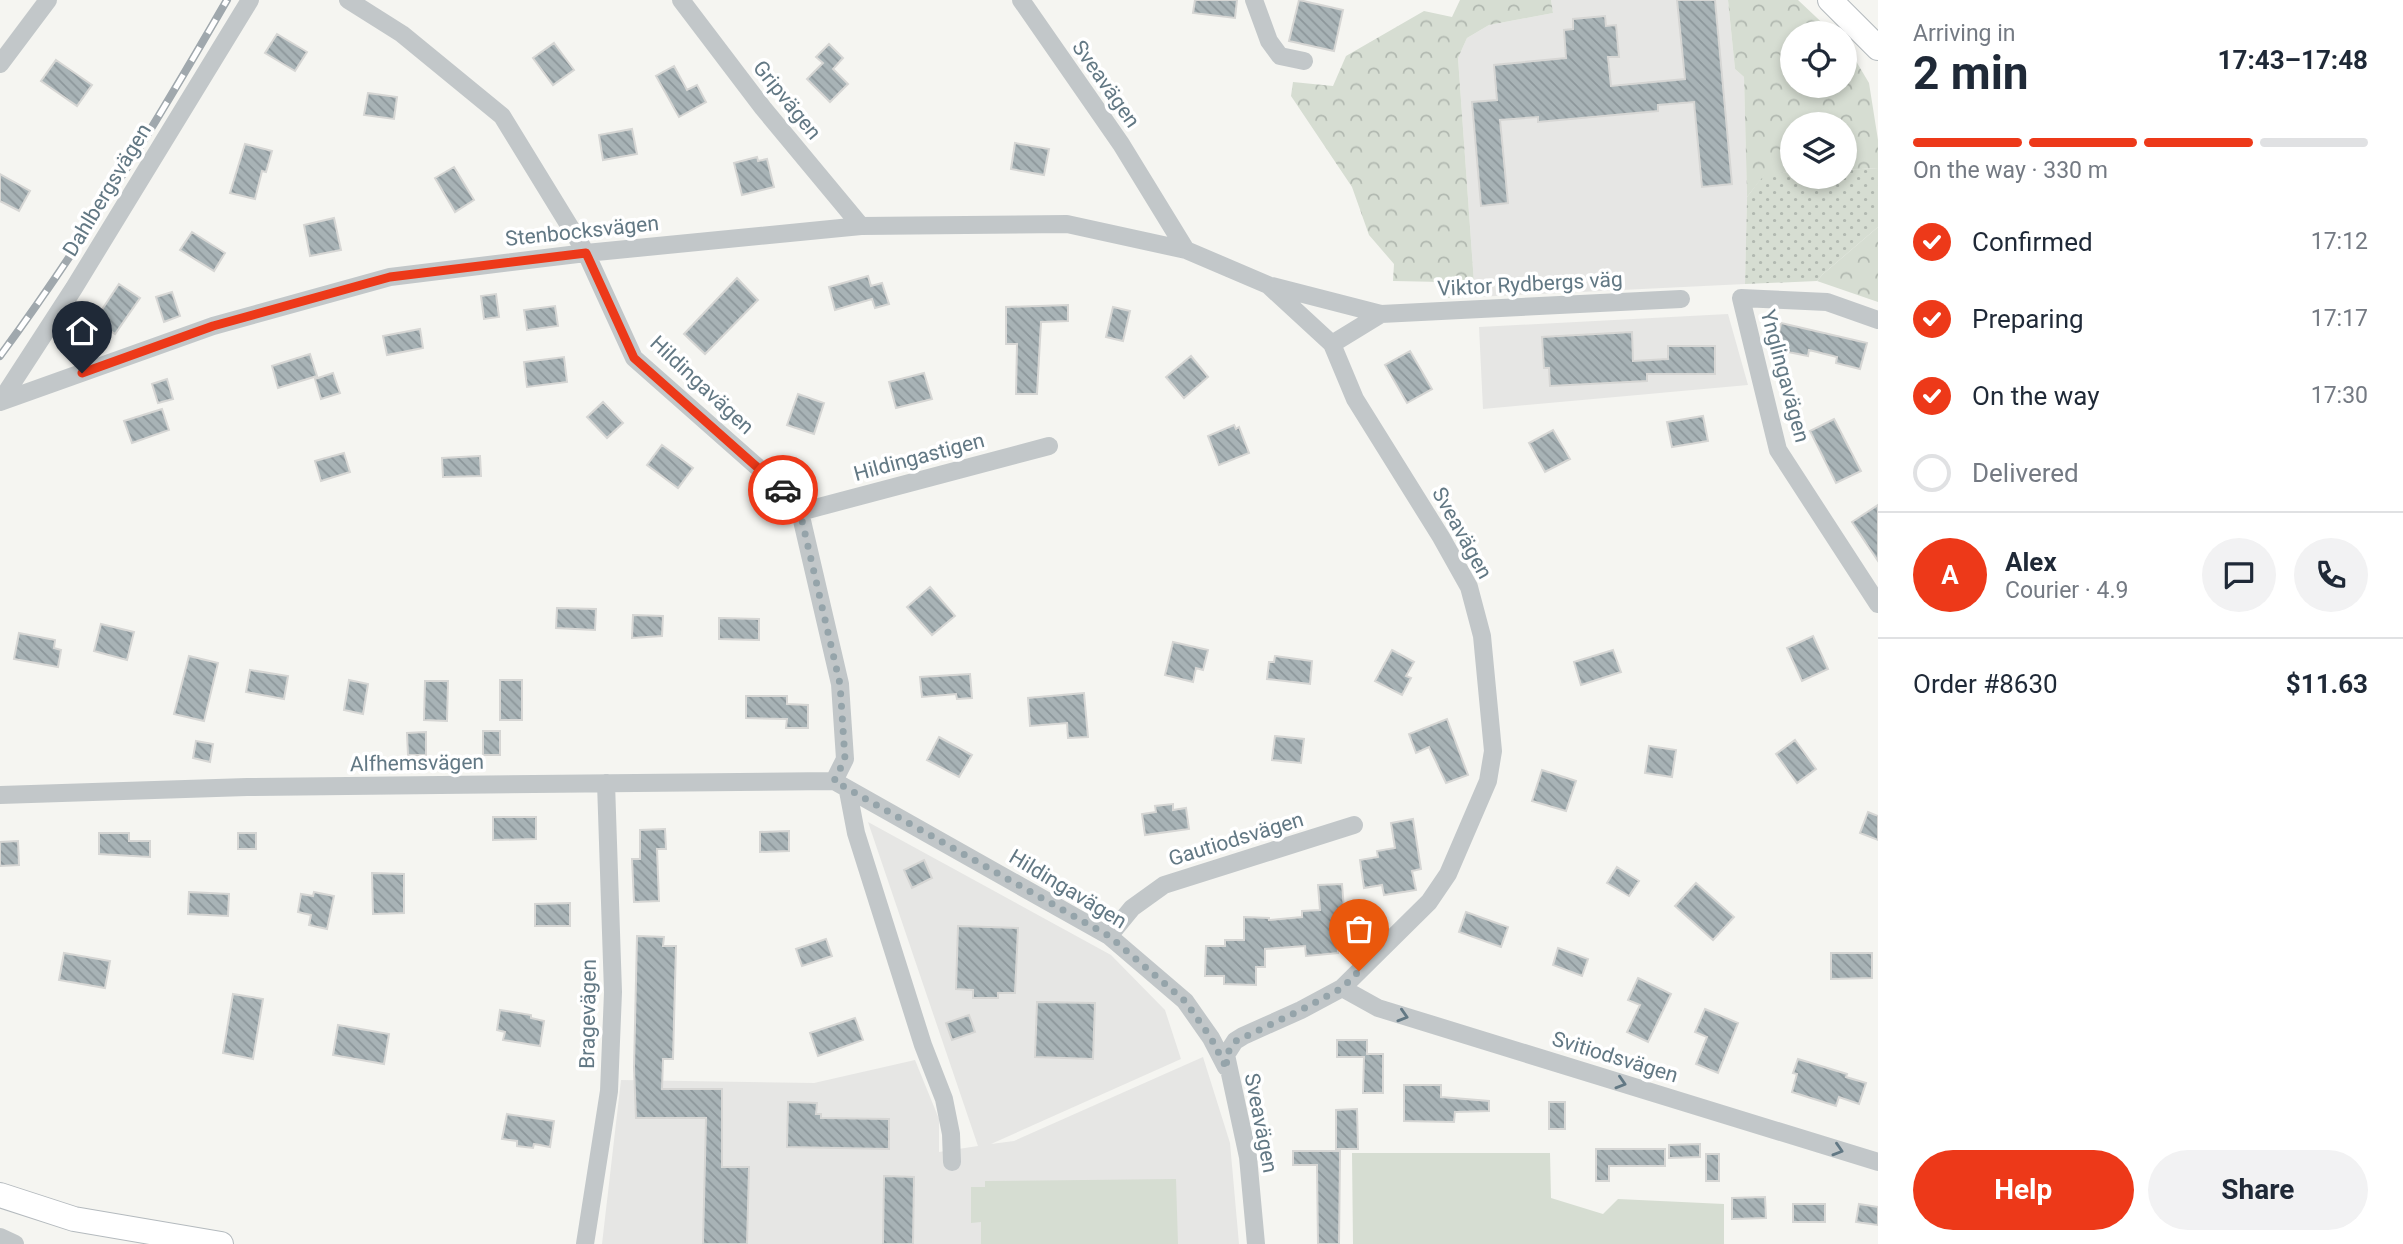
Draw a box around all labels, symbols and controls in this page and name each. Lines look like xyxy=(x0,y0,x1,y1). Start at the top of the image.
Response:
text: Arriving in xyxy=(1913,20,2016,47)
map controls xyxy=(1780,21,1857,189)
button: locate xyxy=(1780,21,1857,98)
street label: Sveavägen xyxy=(1067,36,1145,132)
text: 17:43–17:48 xyxy=(2218,45,2368,75)
text: 2 min xyxy=(1913,46,2029,100)
street label: Gripvägen xyxy=(748,56,826,144)
button: layers xyxy=(1780,112,1857,189)
street label: Dahlbergsvägen xyxy=(58,119,156,261)
text: On the way · 330 m xyxy=(1913,157,2108,184)
street label: Stenbocksvägen xyxy=(504,211,660,251)
icon: check xyxy=(1913,223,1951,261)
text: Confirmed xyxy=(1972,227,2093,257)
text: 17:12 xyxy=(2311,228,2368,255)
street label: Viktor Rydbergs väg xyxy=(1437,267,1623,301)
icon: check xyxy=(1913,300,1951,338)
pin xyxy=(52,301,112,373)
text: Preparing xyxy=(1972,304,2084,334)
text: 17:17 xyxy=(2311,305,2368,332)
street label: Ynglingavägen xyxy=(1756,307,1814,445)
icon: home xyxy=(63,312,101,350)
street label: Hildingavägen xyxy=(645,331,759,439)
icon: check xyxy=(1913,377,1951,415)
text: On the way xyxy=(1972,381,2100,411)
text: 17:30 xyxy=(2311,382,2368,409)
street label: Hildingastigen xyxy=(851,428,987,486)
courier xyxy=(748,455,818,525)
text: Delivered xyxy=(1972,458,2079,488)
icon: car xyxy=(764,471,802,509)
street label: Sveavägen xyxy=(1427,483,1497,583)
button: chat xyxy=(2202,538,2276,612)
button: phone xyxy=(2294,538,2368,612)
text: Alex xyxy=(2005,547,2057,577)
text: A xyxy=(1941,560,1959,590)
text: Courier · 4.9 xyxy=(2005,577,2128,604)
text: Order #8630 xyxy=(1913,669,2058,699)
text: $11.63 xyxy=(2286,669,2368,699)
street label: Alfhemsvägen xyxy=(350,750,484,776)
street label: Gautiodsvägen xyxy=(1166,807,1306,871)
street label: Hildingavägen xyxy=(1005,845,1131,933)
pin xyxy=(1329,899,1389,971)
icon: bag xyxy=(1340,910,1378,948)
street label: Bragevägen xyxy=(575,959,601,1069)
one-way arrow xyxy=(1397,1008,1409,1022)
street label: Svitiodsvägen xyxy=(1549,1026,1681,1088)
street label: Sveavägen xyxy=(1240,1071,1282,1175)
one-way arrow xyxy=(1614,1075,1626,1089)
one-way arrow xyxy=(1832,1142,1844,1157)
button: Help xyxy=(1913,1150,2134,1230)
button: Share xyxy=(2148,1150,2368,1230)

